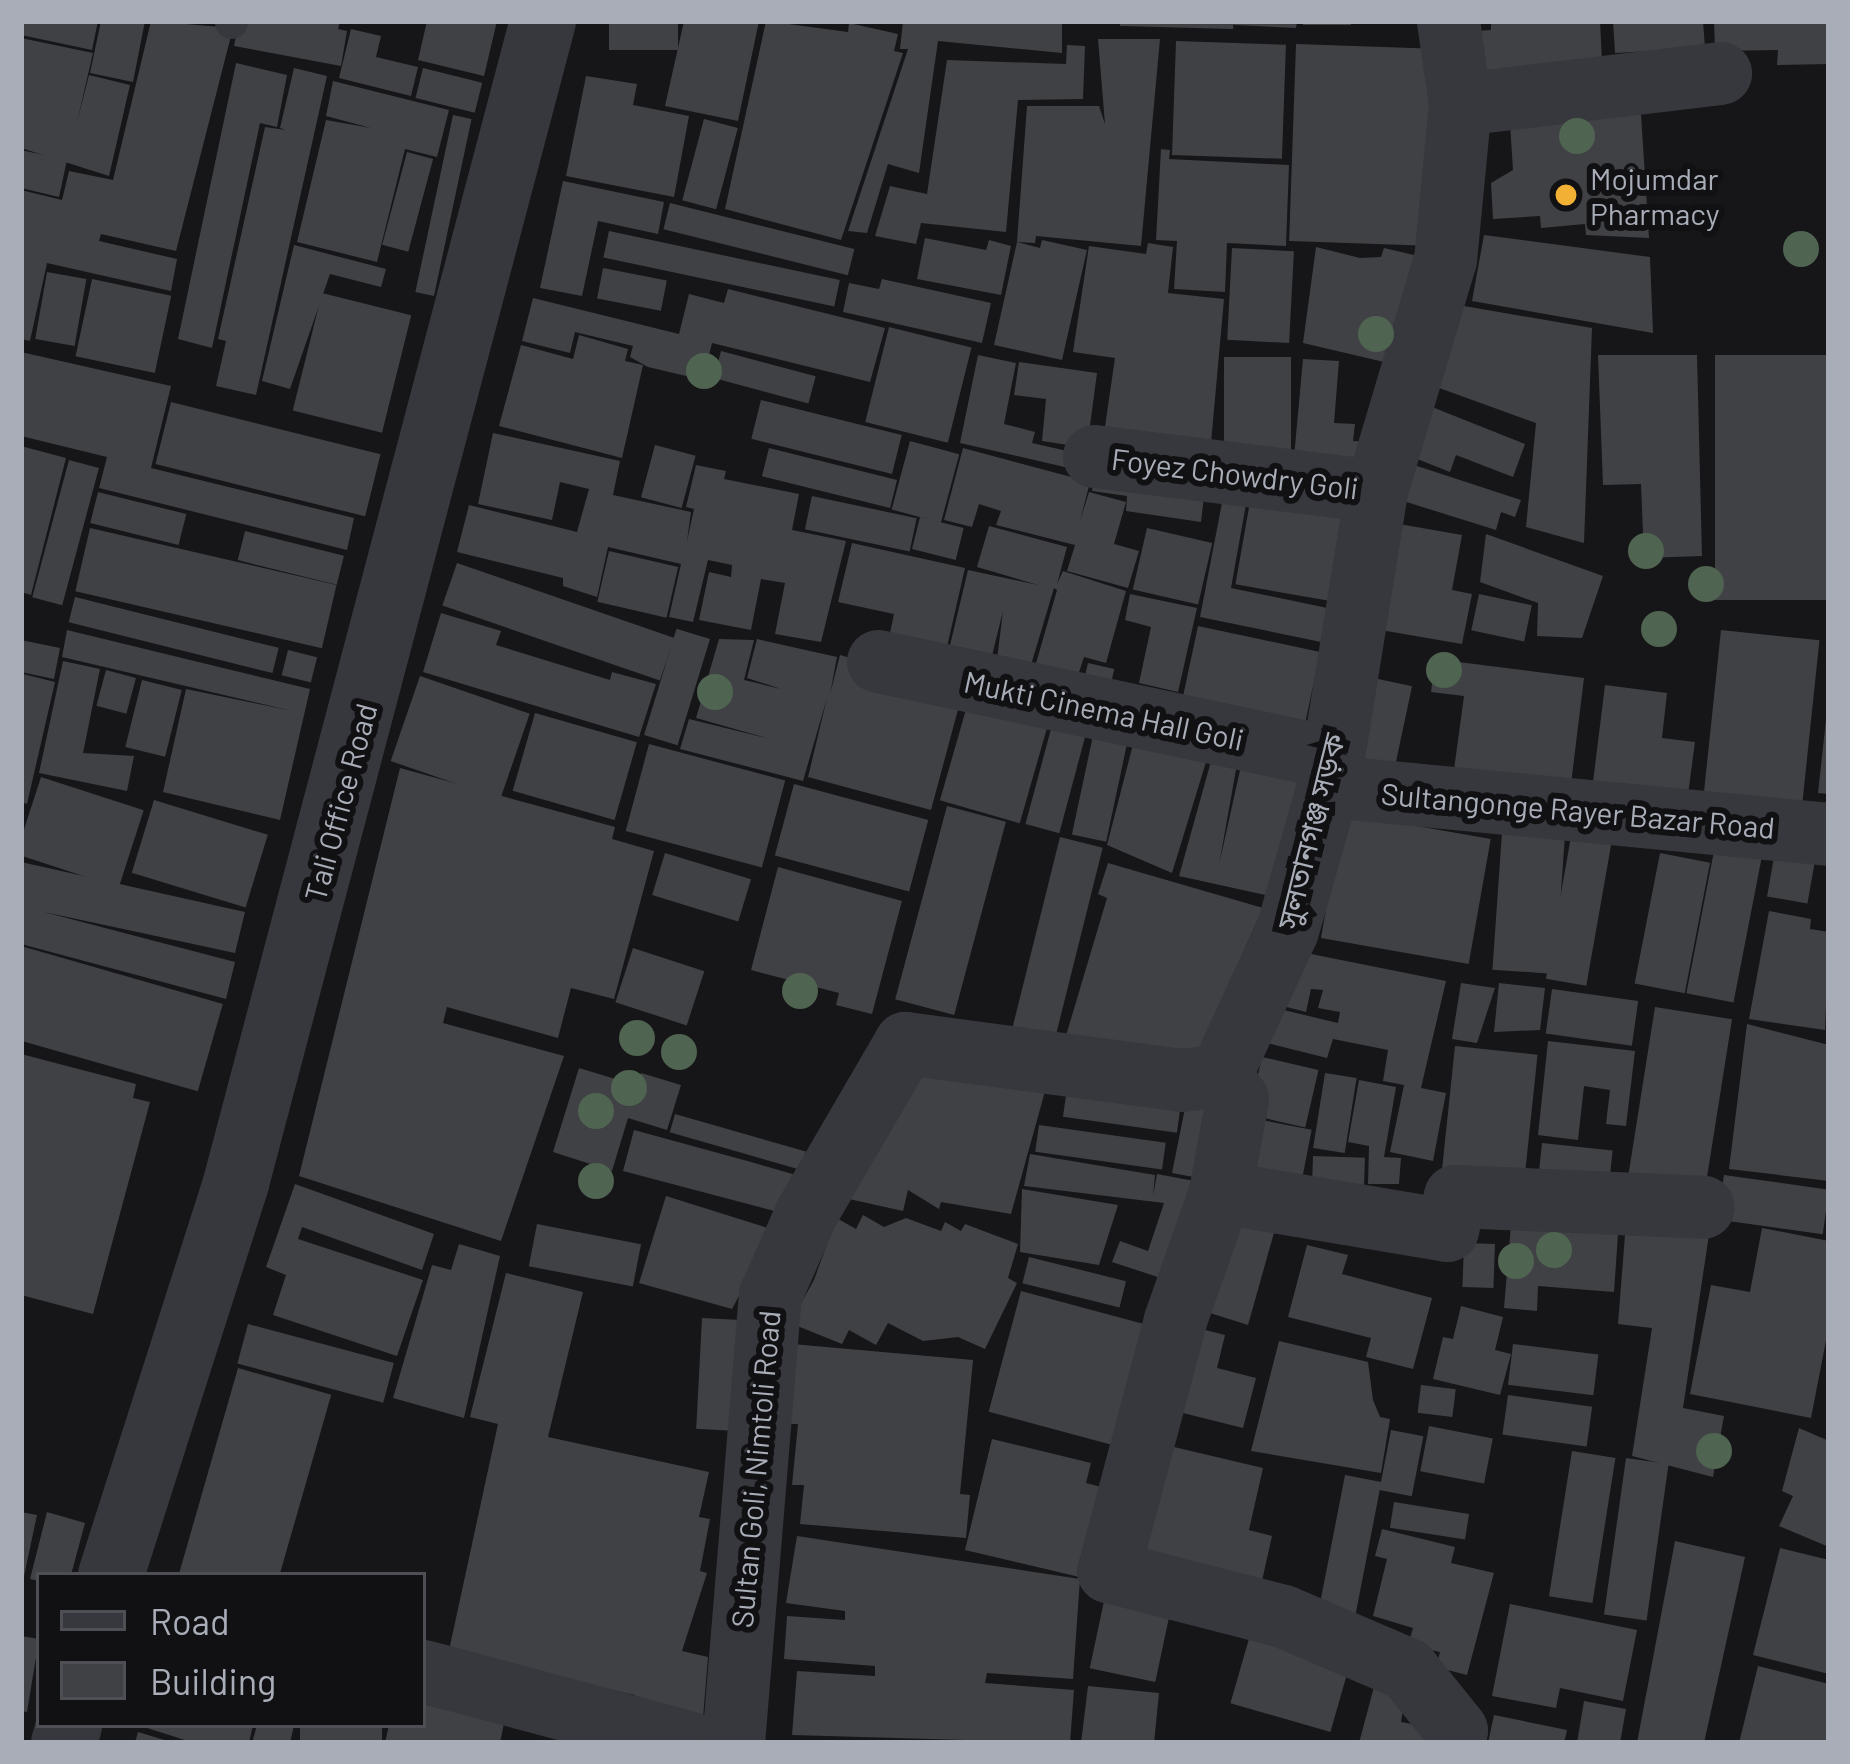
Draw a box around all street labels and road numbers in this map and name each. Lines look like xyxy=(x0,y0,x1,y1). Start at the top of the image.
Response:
street label: Foyez Chowdry Goli xyxy=(1109,440,1361,506)
street label: Mukti Cinema Hall Goli xyxy=(961,663,1247,757)
street label: Tali Office Road xyxy=(296,699,384,905)
street label: সুলতানগঞ্জ সড়ক xyxy=(1268,729,1352,933)
street label: Sultangonge Rayer Bazar Road xyxy=(1380,775,1776,845)
street label: Sultan Goli, Nimtoli Road xyxy=(723,1309,787,1629)

